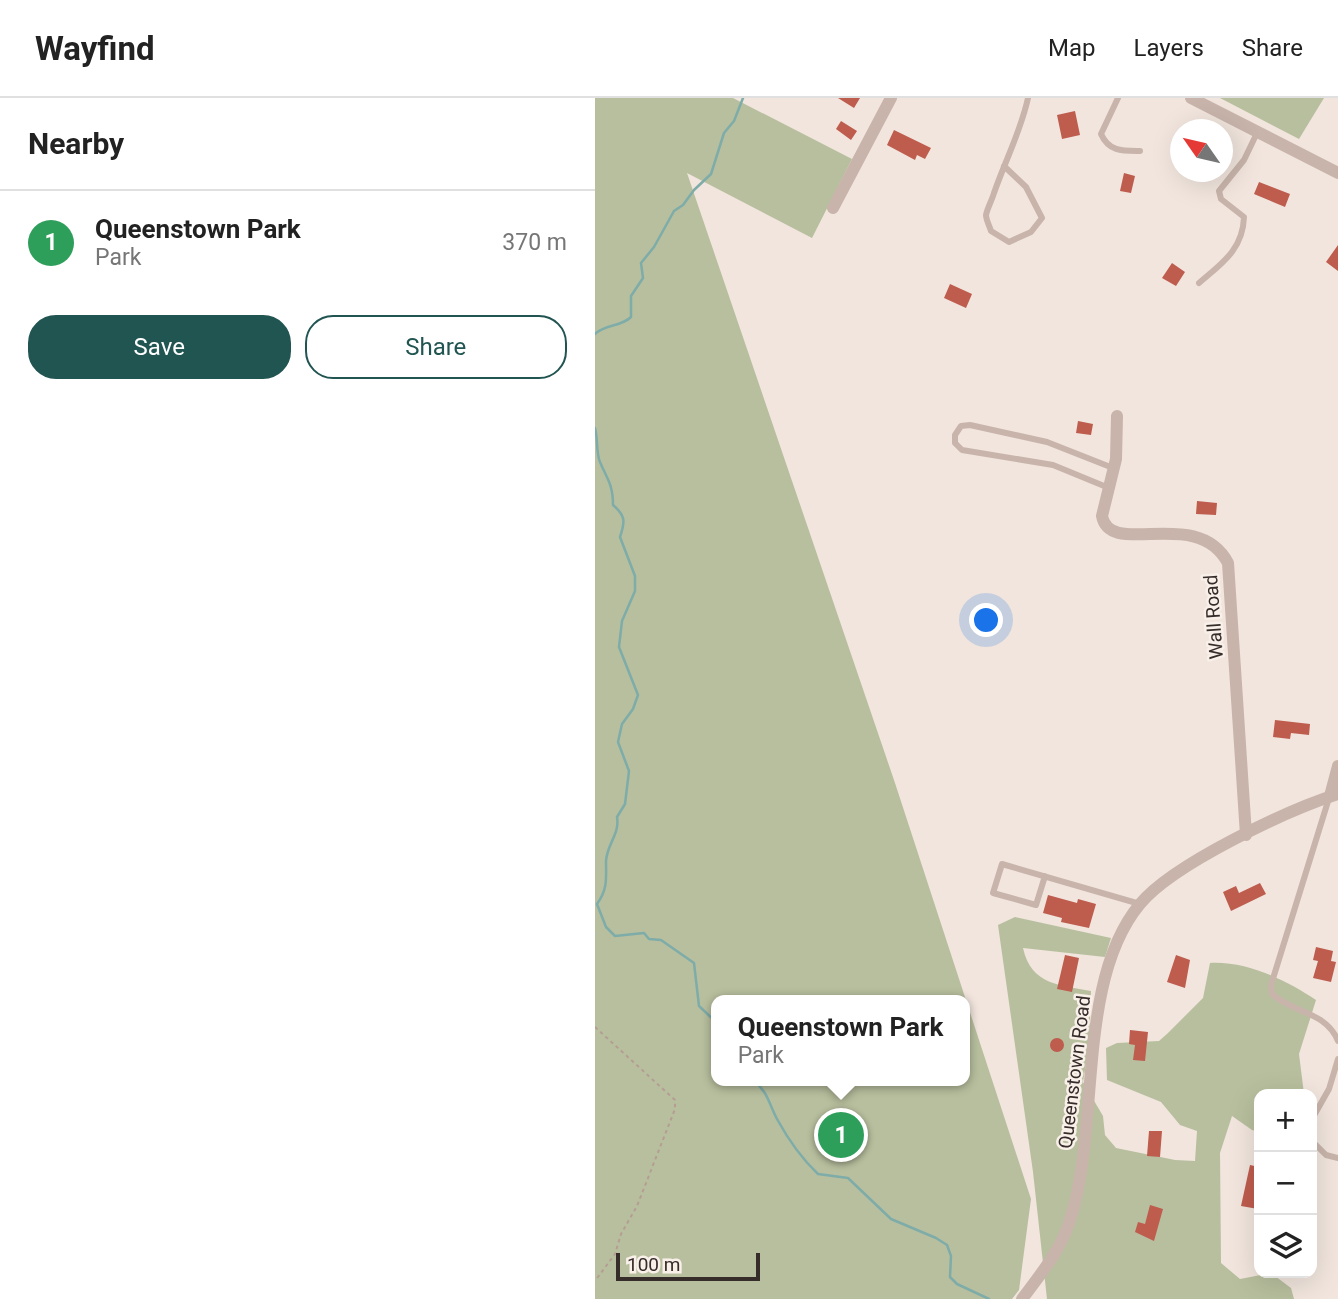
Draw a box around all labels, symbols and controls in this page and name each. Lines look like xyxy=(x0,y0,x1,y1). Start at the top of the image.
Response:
text: Wayfind xyxy=(35,29,155,68)
text: Map xyxy=(1048,34,1096,62)
text: Layers xyxy=(1134,34,1204,62)
text: Share xyxy=(1242,34,1303,62)
north arrow xyxy=(1170,119,1233,182)
text: Nearby xyxy=(28,126,124,161)
text: Queenstown Park xyxy=(95,214,301,244)
text: 1 xyxy=(44,229,58,256)
text: 370 m xyxy=(502,229,567,256)
text: Park xyxy=(95,244,141,271)
button: Save xyxy=(28,315,291,379)
button: Share xyxy=(305,315,567,379)
street label: Wall Road xyxy=(1199,574,1228,660)
your location xyxy=(969,603,1003,637)
street label: Queenstown Road xyxy=(1054,994,1095,1150)
popup xyxy=(711,995,970,1086)
text: Queenstown Park xyxy=(738,1012,943,1042)
text: Park xyxy=(738,1042,784,1069)
map controls xyxy=(1254,1089,1317,1278)
button: + xyxy=(1254,1089,1317,1152)
pin: 1 xyxy=(818,1109,864,1161)
button: − xyxy=(1254,1152,1317,1215)
button: layers xyxy=(1254,1215,1317,1278)
scale bar xyxy=(616,1250,759,1282)
text: 100 m xyxy=(627,1253,680,1276)

